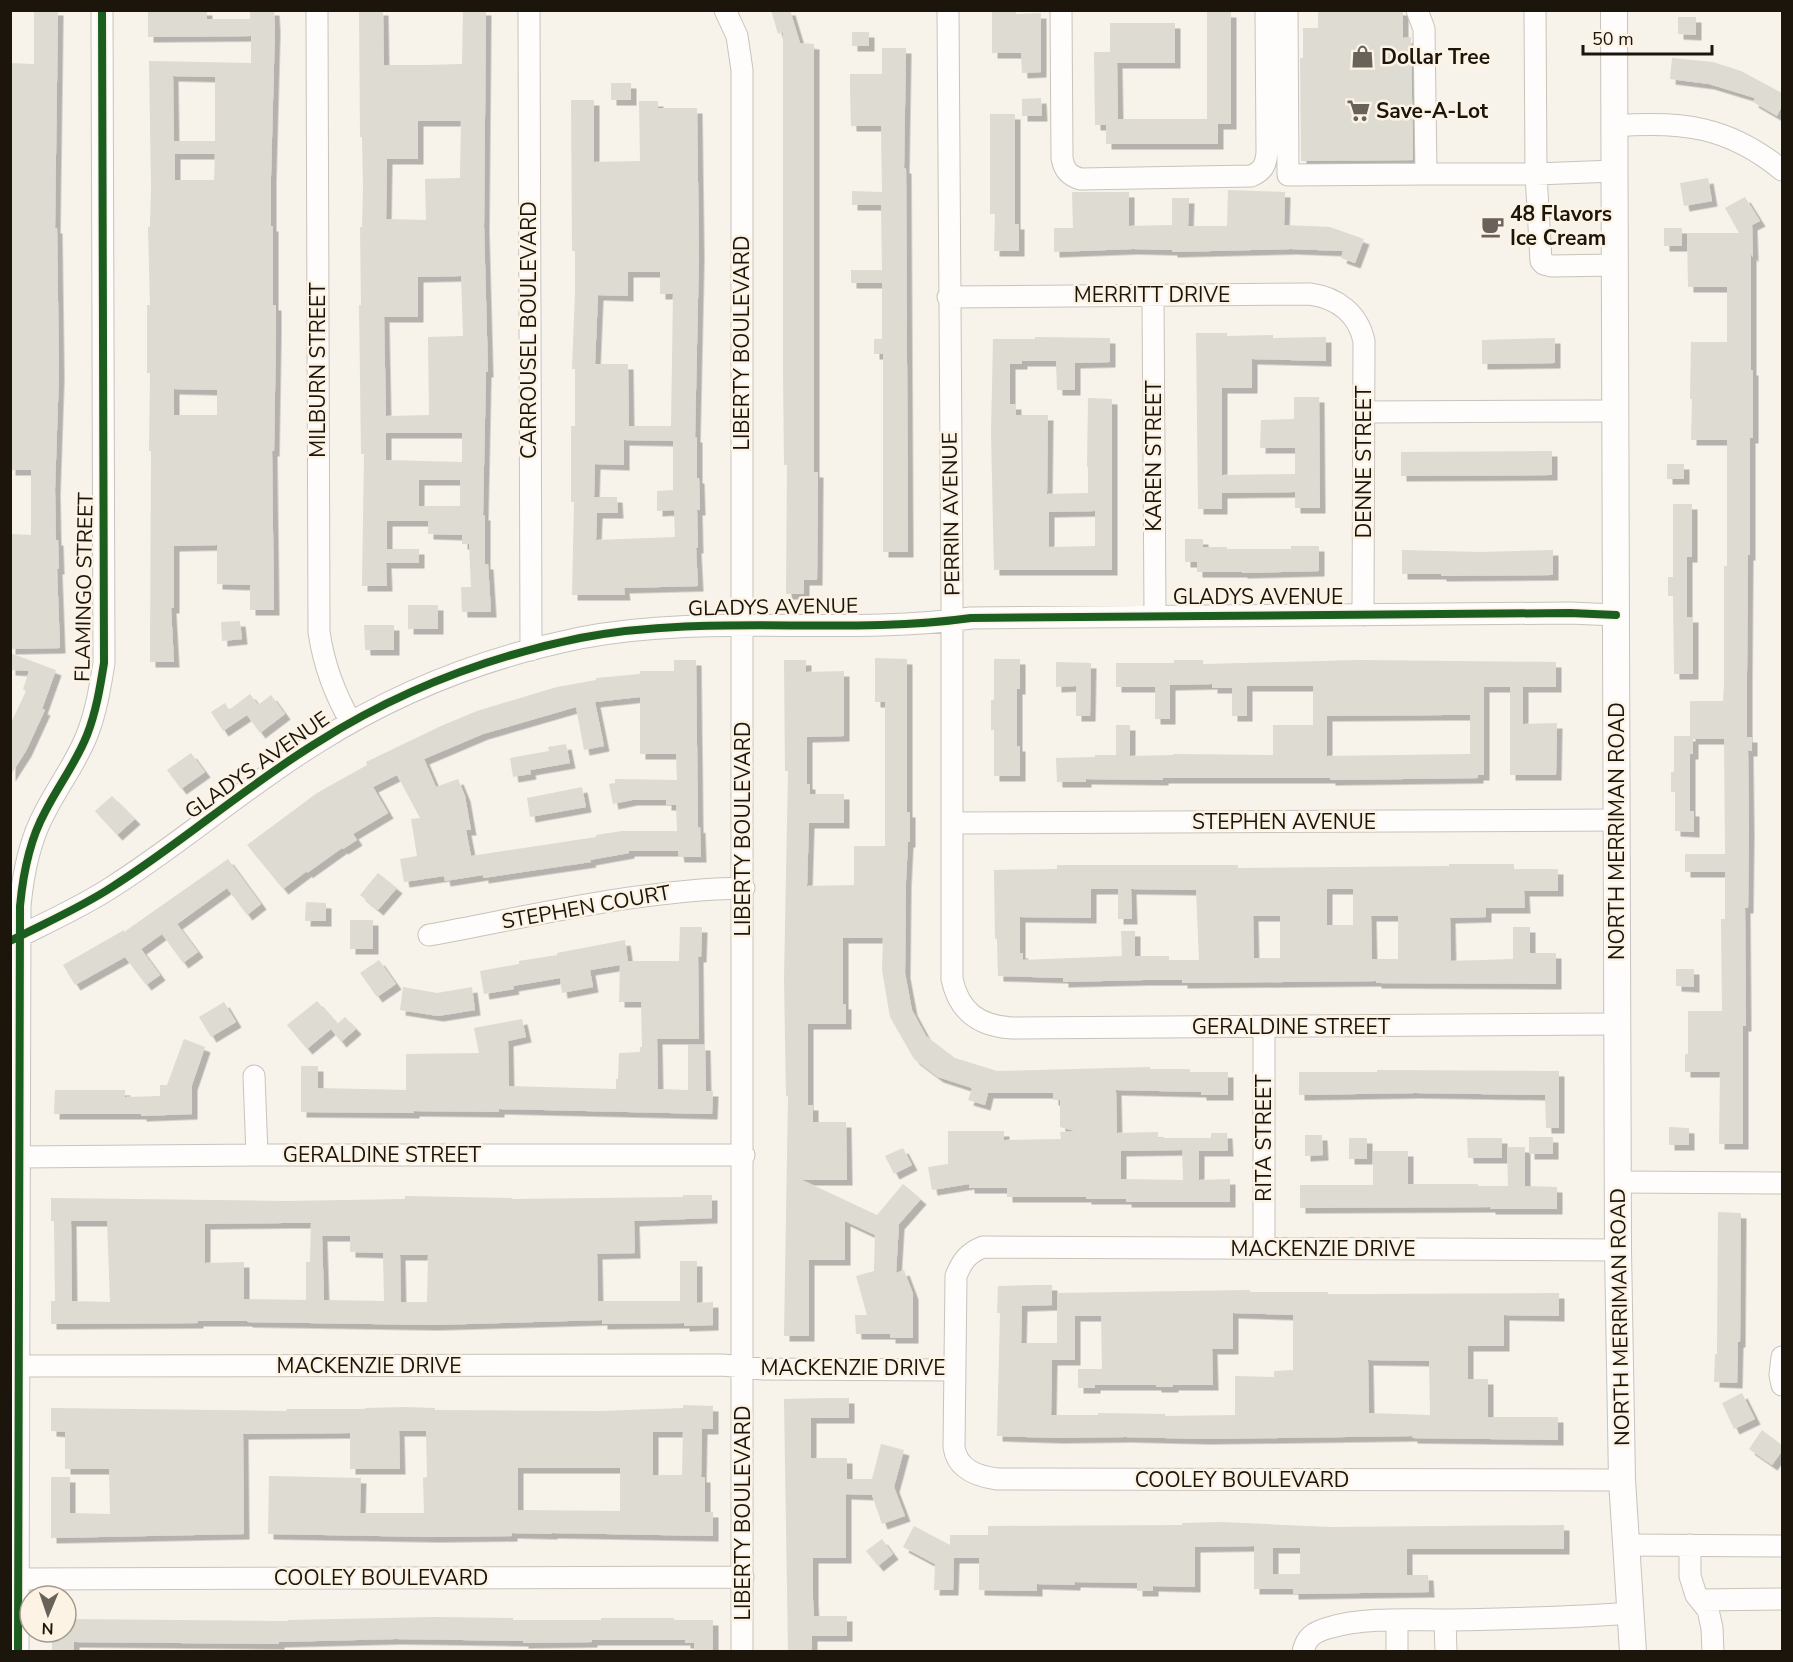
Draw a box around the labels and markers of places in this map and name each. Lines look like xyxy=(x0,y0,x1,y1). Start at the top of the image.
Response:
place label: Dollar Tree xyxy=(1381,43,1490,71)
shop icon: Dollar Tree xyxy=(1350,44,1376,70)
place label: Save-A-Lot xyxy=(1376,97,1489,125)
supermarket icon: Save-A-Lot xyxy=(1345,98,1371,124)
place label: 48 Flavors Ice Cream xyxy=(1510,200,1612,252)
cafe icon: 48 Flavors Ice Cream xyxy=(1479,213,1505,239)

